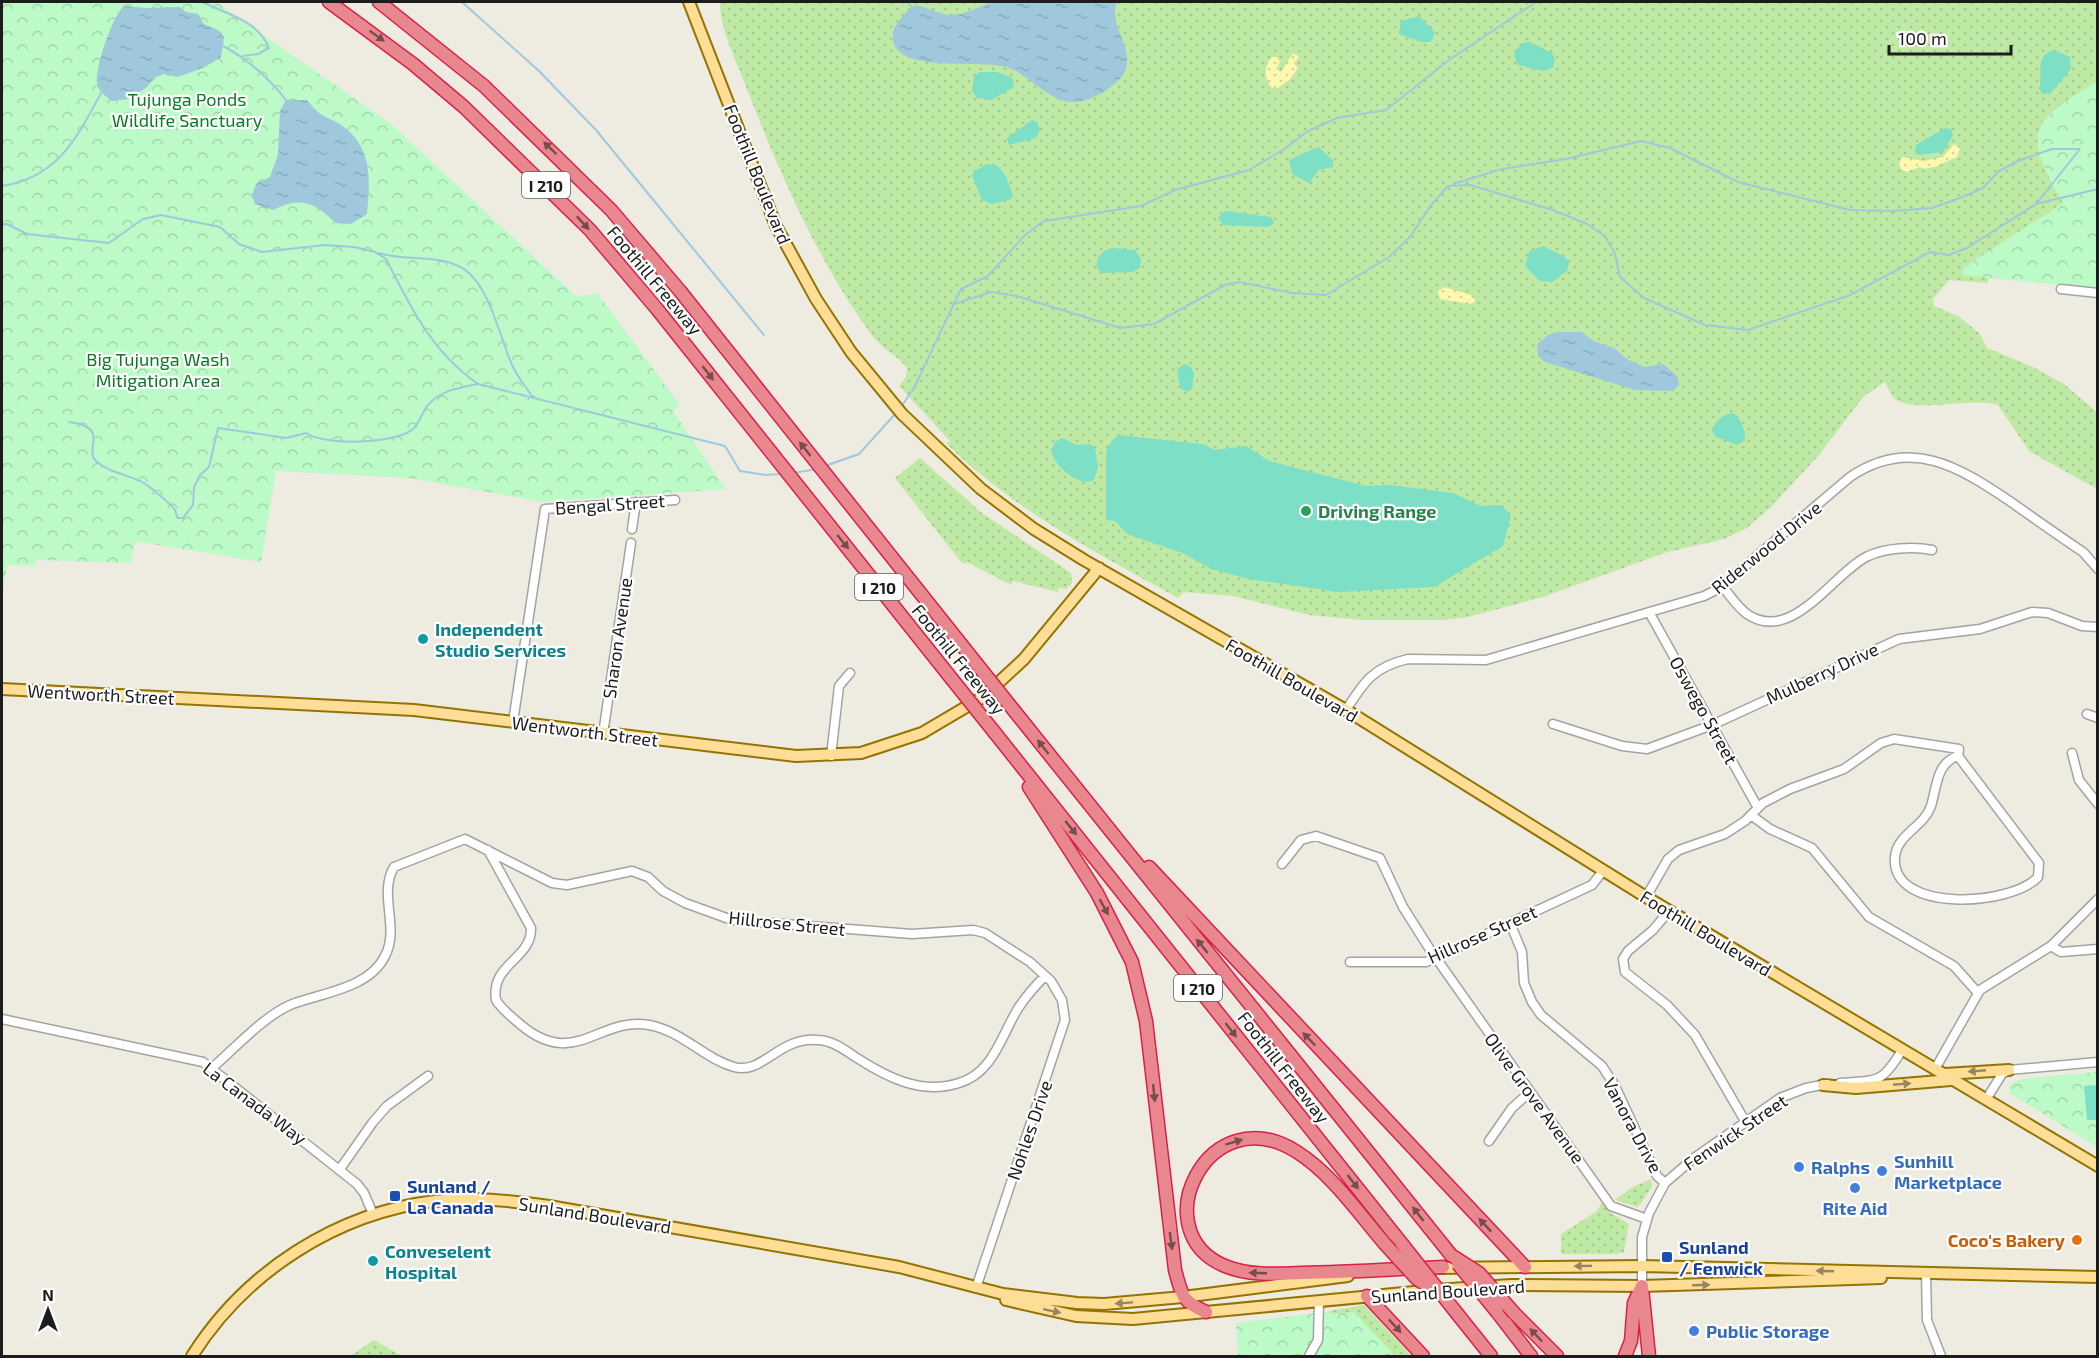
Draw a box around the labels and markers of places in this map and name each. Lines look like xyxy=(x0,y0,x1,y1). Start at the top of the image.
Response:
place label: Driving Range xyxy=(1318,500,1437,522)
marker: Driving Range xyxy=(1299,504,1313,518)
place label: Independent Studio Services xyxy=(435,618,566,661)
marker: Independent Studio Services xyxy=(416,632,430,646)
place label: Sunhill Marketplace xyxy=(1894,1150,2002,1193)
place label: Ralphs xyxy=(1811,1156,1870,1178)
marker: Ralphs xyxy=(1792,1160,1806,1174)
marker: Sunhill Marketplace xyxy=(1875,1164,1889,1178)
place label: Sunland / La Canada xyxy=(407,1175,494,1218)
marker: Rite Aid xyxy=(1848,1181,1862,1195)
marker: Sunland / La Canada xyxy=(388,1189,402,1203)
place label: Rite Aid xyxy=(1822,1197,1888,1219)
place label: Coco's Bakery xyxy=(1948,1229,2066,1251)
marker: Coco's Bakery xyxy=(2070,1233,2084,1247)
place label: Sunland / Fenwick xyxy=(1679,1236,1763,1279)
place label: Conveselent Hospital xyxy=(385,1240,492,1283)
marker: Sunland / Fenwick xyxy=(1660,1250,1674,1264)
marker: Conveselent Hospital xyxy=(366,1254,380,1268)
place label: Public Storage xyxy=(1706,1320,1829,1342)
marker: Public Storage xyxy=(1687,1324,1701,1338)

